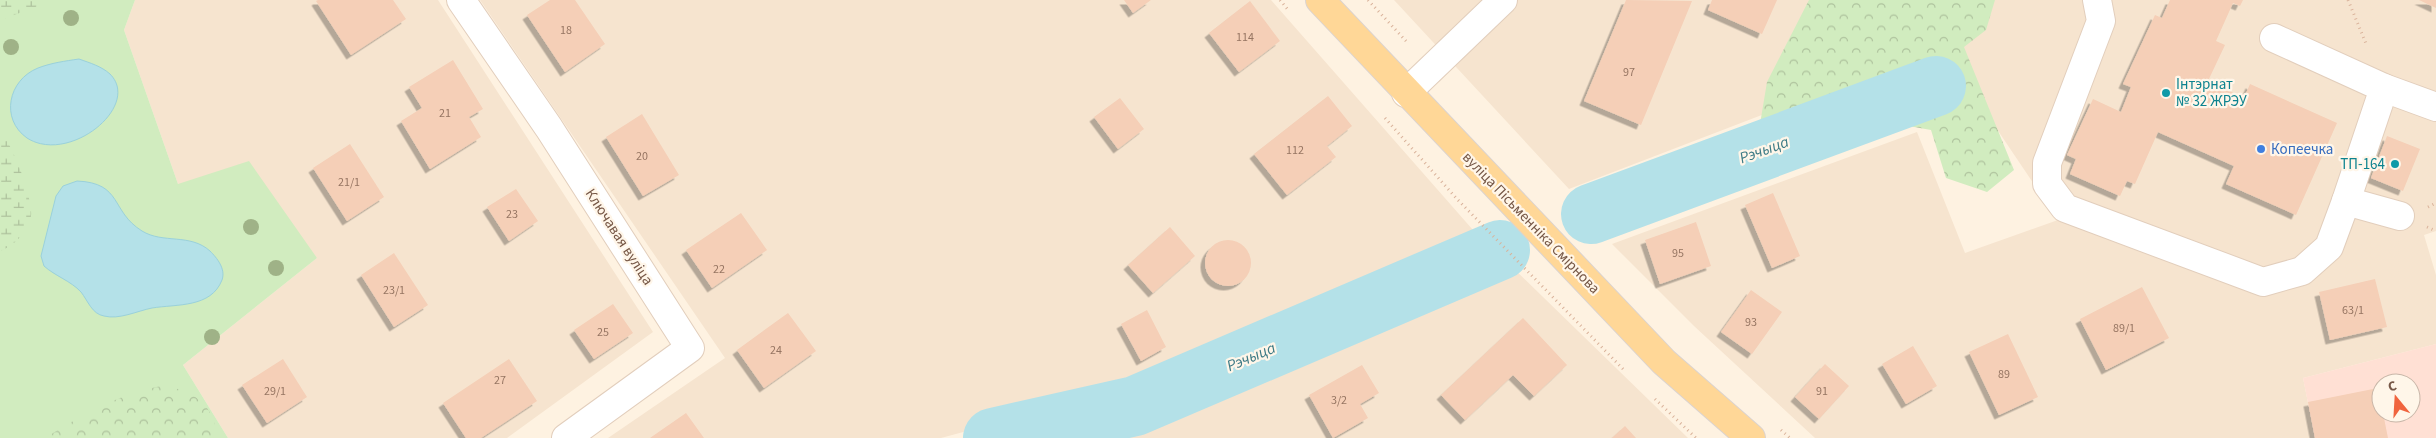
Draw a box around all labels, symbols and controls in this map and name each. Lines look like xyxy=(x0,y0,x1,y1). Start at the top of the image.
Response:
house number: 18 xyxy=(560,22,572,39)
house number: 114 xyxy=(1236,29,1254,46)
house number: 97 xyxy=(1623,64,1635,81)
place label: Інтэрнат № 32 ЖРЭУ xyxy=(2176,74,2247,112)
marker: Інтэрнат № 32 ЖРЭУ xyxy=(2160,87,2172,99)
house number: 21 xyxy=(439,105,451,122)
water label: Рэчыца xyxy=(1736,131,1792,169)
place label: Копеечка xyxy=(2271,139,2333,160)
house number: 112 xyxy=(1286,142,1304,159)
marker: Копеечка xyxy=(2255,143,2267,155)
street label: вуліца Пісьменніка Смірнова xyxy=(1458,147,1604,299)
house number: 20 xyxy=(636,148,648,165)
place label: ТП-164 xyxy=(2340,154,2386,175)
marker: ТП-164 xyxy=(2389,158,2401,170)
house number: 21/1 xyxy=(338,174,360,191)
street label: Ключавая вуліца xyxy=(580,185,658,289)
house number: 23 xyxy=(506,206,518,223)
house number: 95 xyxy=(1672,245,1684,262)
house number: 22 xyxy=(713,261,725,278)
house number: 23/1 xyxy=(383,282,405,299)
house number: 63/1 xyxy=(2342,302,2364,319)
house number: 93 xyxy=(1745,314,1757,331)
house number: 89/1 xyxy=(2113,320,2135,337)
house number: 25 xyxy=(597,324,609,341)
water label: Рэчыца xyxy=(1223,337,1279,377)
house number: 24 xyxy=(770,342,782,359)
house number: 89 xyxy=(1998,366,2010,383)
house number: 27 xyxy=(494,372,506,389)
north arrow xyxy=(2371,373,2421,423)
text: С xyxy=(2385,376,2399,397)
house number: 29/1 xyxy=(264,383,286,400)
house number: 91 xyxy=(1816,383,1828,400)
house number: 3/2 xyxy=(1331,392,1347,409)

